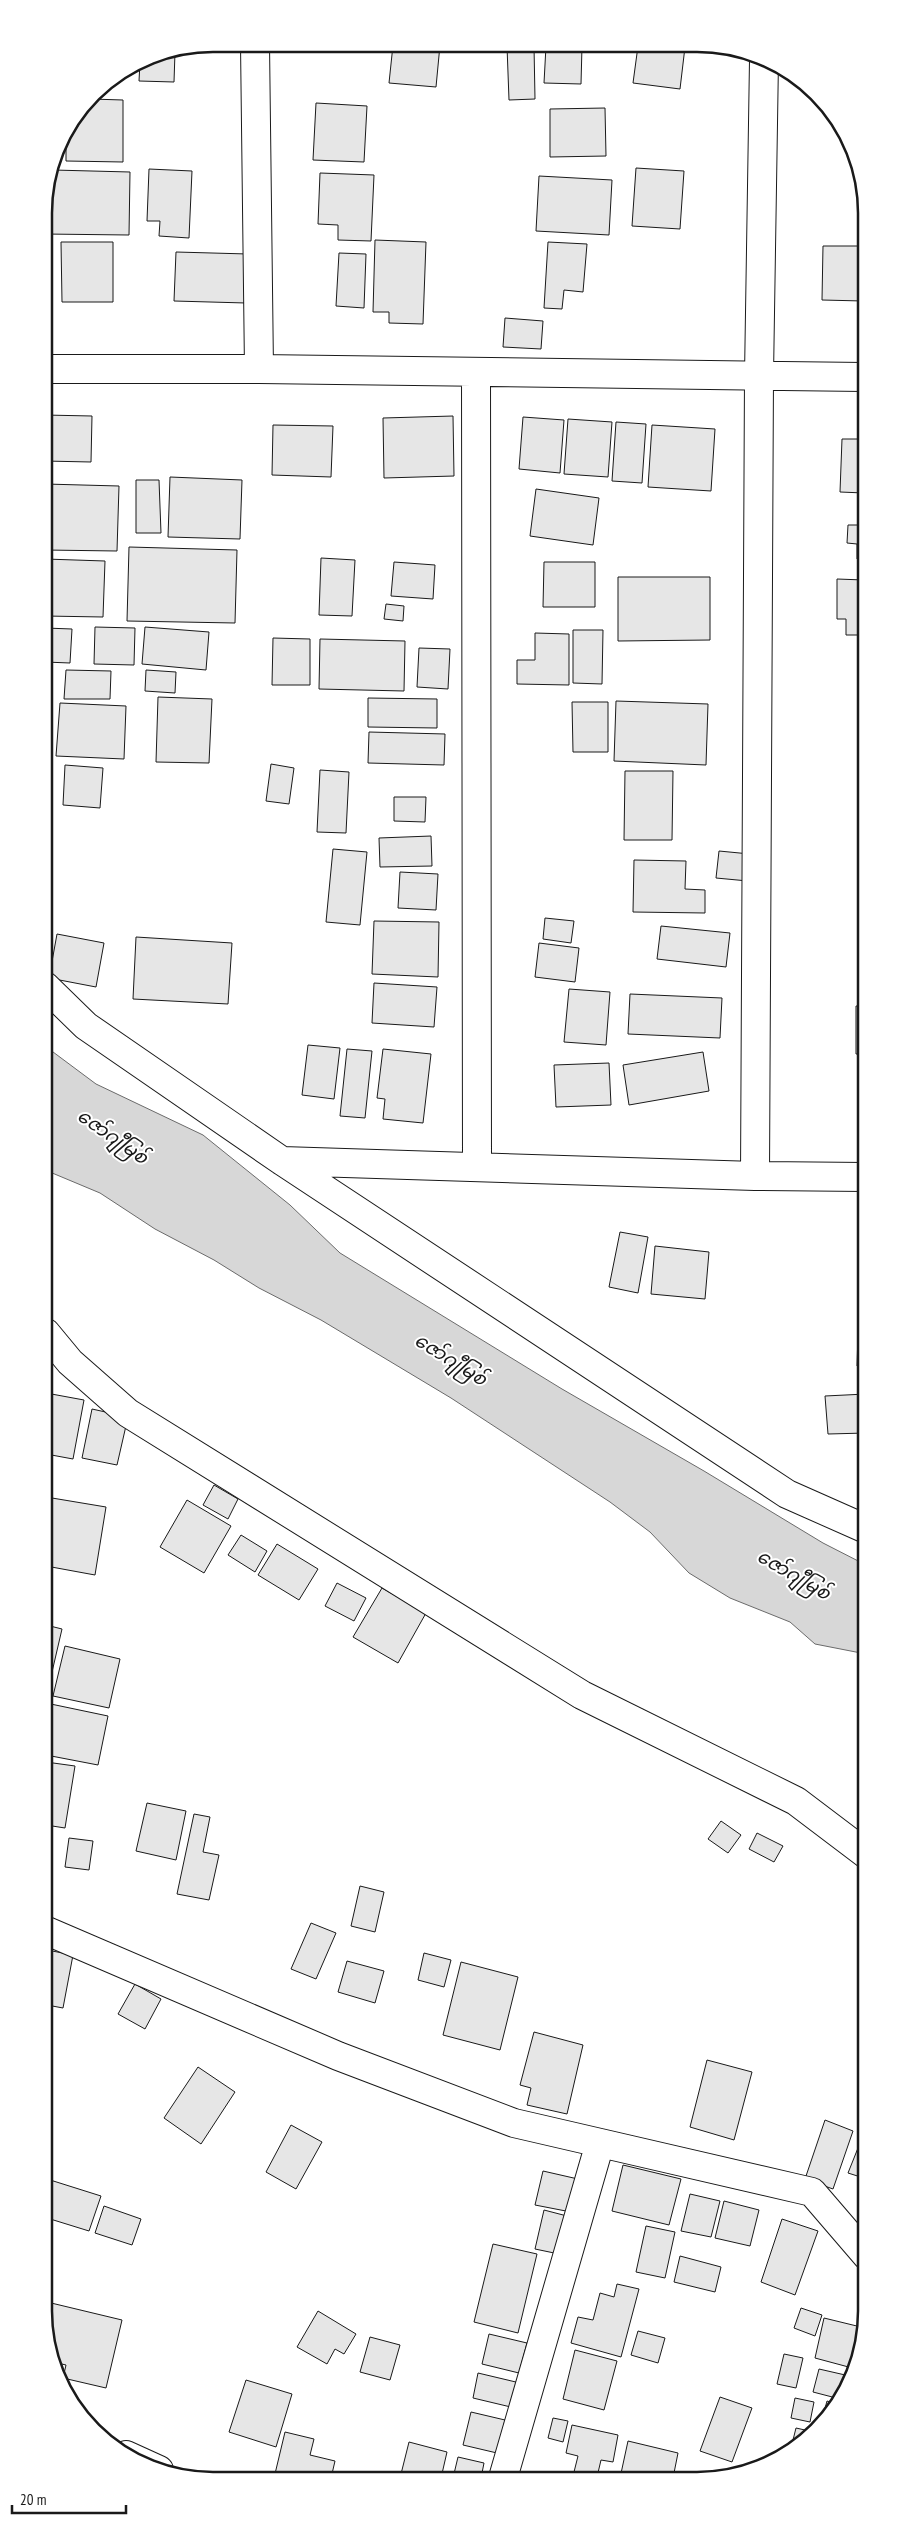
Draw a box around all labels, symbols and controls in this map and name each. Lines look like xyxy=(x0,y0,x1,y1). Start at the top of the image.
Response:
water label: ဇော်ဂျီမြစ် xyxy=(71,1102,155,1173)
water label: ဇော်ဂျီမြစ် xyxy=(408,1327,493,1395)
water label: ဇော်ဂျီမြစ် xyxy=(751,1542,837,1609)
scale bar xyxy=(12,2482,126,2514)
text: 20 m xyxy=(20,2490,46,2509)

